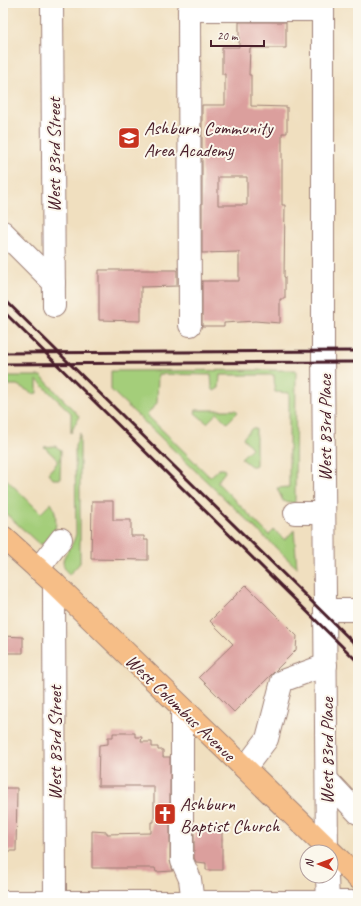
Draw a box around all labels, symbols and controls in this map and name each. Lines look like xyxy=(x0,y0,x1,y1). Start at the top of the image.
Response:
scale bar xyxy=(211,22,264,48)
text: 20 m xyxy=(217,28,239,44)
street label: West 83rd Street xyxy=(42,96,66,212)
place label: Ashburn Community Area Academy xyxy=(144,116,274,162)
school or university icon: Ashburn Community Area Academy xyxy=(116,125,142,151)
street label: West 83rd Place xyxy=(313,373,337,481)
street label: West Columbus Avenue xyxy=(120,649,242,768)
street label: West 83rd Street xyxy=(43,684,67,800)
street label: West 83rd Place xyxy=(315,696,339,804)
place label: Ashburn Baptist Church xyxy=(180,792,281,838)
church icon: Ashburn Baptist Church xyxy=(152,801,178,827)
north arrow xyxy=(299,844,339,884)
text: N xyxy=(302,858,316,867)

